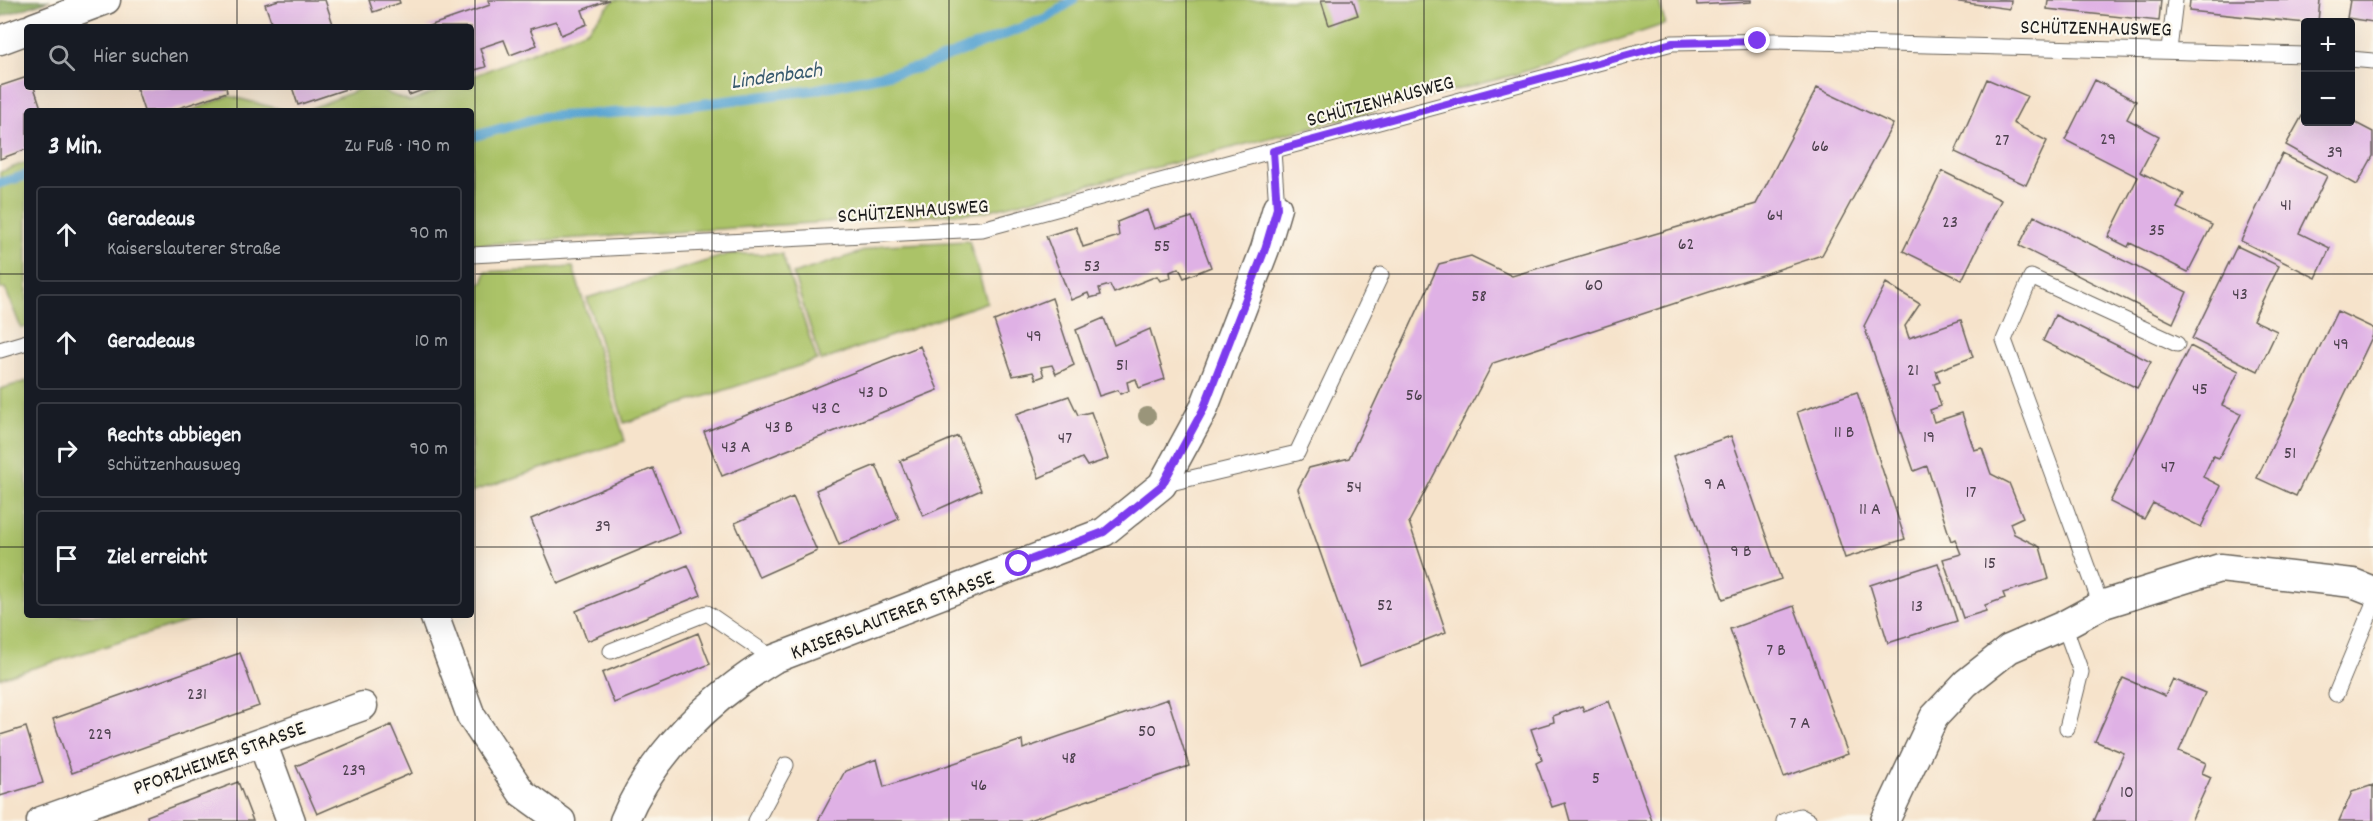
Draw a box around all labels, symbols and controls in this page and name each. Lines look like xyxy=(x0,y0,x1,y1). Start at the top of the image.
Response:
street label: SCHÜTZENHAUSWEG xyxy=(2020,14,2172,46)
map controls xyxy=(2301,18,2355,126)
button: + xyxy=(2301,18,2355,72)
search box xyxy=(24,24,474,90)
route end xyxy=(1744,27,1770,53)
icon: search xyxy=(45,41,78,74)
text: Hier suchen xyxy=(93,42,189,73)
water label: Lindenbach xyxy=(729,56,825,99)
street label: SCHÜTZENHAUSWEG xyxy=(1304,69,1458,137)
button: − xyxy=(2301,72,2355,126)
house number: 29 xyxy=(2100,128,2116,153)
text: 3 Min. xyxy=(48,129,102,166)
house number: 27 xyxy=(1995,129,2009,154)
text: Zu Fuß · 190 m xyxy=(344,133,450,161)
house number: 66 xyxy=(1811,135,1829,160)
house number: 39 xyxy=(2327,141,2343,166)
street label: SCHÜTZENHAUSWEG xyxy=(837,193,990,233)
house number: 41 xyxy=(2280,194,2292,219)
house number: 64 xyxy=(1767,204,1783,229)
text: Geradeaus xyxy=(107,205,195,236)
house number: 23 xyxy=(1942,211,1958,236)
icon: ahead xyxy=(50,218,83,251)
house number: 35 xyxy=(2149,219,2165,244)
text: 90 m xyxy=(410,220,448,248)
house number: 62 xyxy=(1678,233,1694,258)
house number: 55 xyxy=(1154,235,1170,260)
text: Kaiserslauterer Straße xyxy=(107,236,281,264)
house number: 53 xyxy=(1084,255,1100,280)
house number: 60 xyxy=(1585,274,1603,299)
house number: 43 xyxy=(2232,283,2248,308)
house number: 58 xyxy=(1471,285,1487,310)
house number: 49 xyxy=(1026,325,1042,350)
icon: ahead xyxy=(50,326,83,359)
text: Geradeaus xyxy=(107,327,195,358)
text: 10 m xyxy=(414,328,448,356)
house number: 49 xyxy=(2333,333,2349,358)
house number: 51 xyxy=(1116,354,1128,379)
house number: 21 xyxy=(1907,359,1919,384)
house number: 45 xyxy=(2192,378,2208,403)
house number: 43 D xyxy=(859,381,887,406)
house number: 56 xyxy=(1405,384,1423,409)
house number: 43 C xyxy=(812,397,840,422)
house number: 43 B xyxy=(765,416,793,441)
text: Rechts abbiegen xyxy=(107,421,241,452)
house number: 11 B xyxy=(1834,421,1854,446)
house number: 19 xyxy=(1923,426,1935,451)
house number: 47 xyxy=(1058,427,1072,452)
icon: right xyxy=(50,434,83,467)
text: 90 m xyxy=(410,436,448,464)
house number: 43 A xyxy=(721,436,751,461)
house number: 51 xyxy=(2284,442,2296,467)
text: Schützenhausweg xyxy=(107,452,241,480)
house number: 47 xyxy=(2161,456,2175,481)
house number: 9 A xyxy=(1704,473,1726,498)
house number: 54 xyxy=(1346,476,1362,501)
house number: 17 xyxy=(1966,481,1977,506)
house number: 11 A xyxy=(1859,498,1881,523)
house number: 39 xyxy=(595,515,611,540)
house number: 9 B xyxy=(1731,540,1751,565)
icon: arrive xyxy=(50,542,83,575)
text: Ziel erreicht xyxy=(107,543,207,574)
route start xyxy=(1005,550,1031,576)
house number: 15 xyxy=(1984,552,1996,577)
street label: KAISERSLAUTERER STRASSE xyxy=(787,564,1000,670)
house number: 52 xyxy=(1377,594,1393,619)
house number: 13 xyxy=(1911,595,1923,620)
house number: 7 B xyxy=(1766,639,1786,664)
house number: 231 xyxy=(187,683,207,708)
house number: 7 A xyxy=(1790,712,1811,737)
street label: PFORZHEIMER STRASSE xyxy=(130,715,311,805)
house number: 50 xyxy=(1138,720,1156,745)
house number: 229 xyxy=(88,723,112,748)
house number: 48 xyxy=(1062,747,1076,772)
house number: 239 xyxy=(342,759,366,784)
house number: 5 xyxy=(1592,767,1600,792)
house number: 46 xyxy=(971,774,987,799)
house number: 10 xyxy=(2120,781,2134,806)

